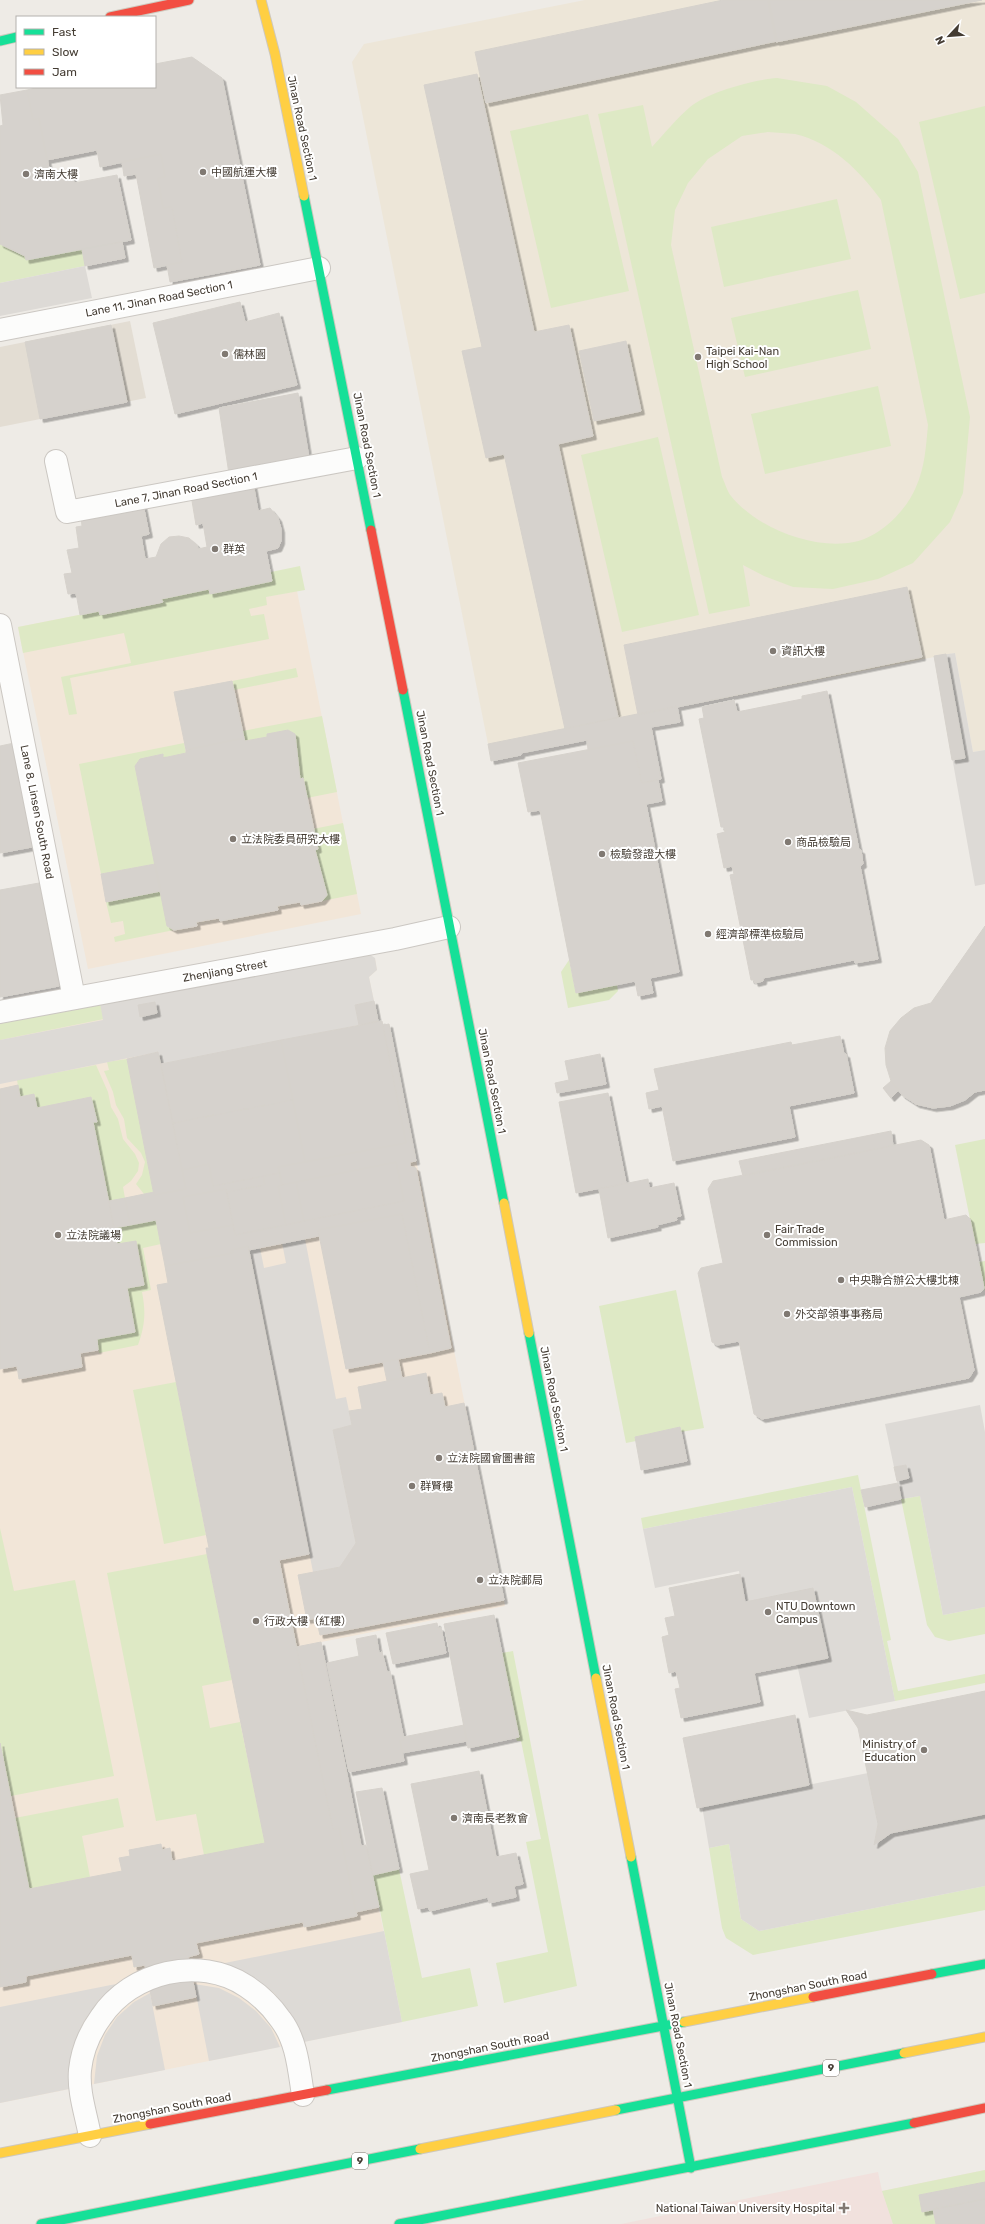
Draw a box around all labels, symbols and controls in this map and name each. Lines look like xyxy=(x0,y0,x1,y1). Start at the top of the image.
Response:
legend xyxy=(16,16,156,88)
north arrow xyxy=(929,16,969,56)
text: Fast xyxy=(52,25,76,39)
text: N xyxy=(933,34,948,47)
text: Slow xyxy=(52,45,79,59)
text: Jam xyxy=(52,65,77,79)
street label: Jinan Road Section 1 xyxy=(285,74,319,182)
place label: 中國航運大樓 xyxy=(211,166,277,179)
marker: 中國航運大樓 xyxy=(198,167,208,177)
place label: 濟南大樓 xyxy=(34,168,78,181)
marker: 濟南大樓 xyxy=(21,169,31,179)
street label: Lane 11, Jinan Road Section 1 xyxy=(84,278,234,320)
place label: Taipei Kai-Nan High School xyxy=(706,345,779,371)
place label: 儒林園 xyxy=(233,348,266,361)
marker: 儒林園 xyxy=(220,349,230,359)
marker: Taipei Kai-Nan High School xyxy=(693,352,703,362)
street label: Jinan Road Section 1 xyxy=(350,391,384,499)
street label: Lane 7, Jinan Road Section 1 xyxy=(114,470,258,510)
place label: 群英 xyxy=(223,543,245,556)
marker: 群英 xyxy=(210,544,220,554)
place label: 資訊大樓 xyxy=(781,645,825,658)
marker: 資訊大樓 xyxy=(768,646,778,656)
street label: Jinan Road Section 1 xyxy=(413,709,447,817)
street label: Lane 8, Linsen South Road xyxy=(18,744,56,880)
place label: 立法院委員研究大樓 xyxy=(241,833,340,846)
marker: 立法院委員研究大樓 xyxy=(228,834,238,844)
place label: 商品檢驗局 xyxy=(796,836,851,849)
marker: 商品檢驗局 xyxy=(783,837,793,847)
place label: 檢驗發證大樓 xyxy=(610,848,676,861)
marker: 檢驗發證大樓 xyxy=(597,849,607,859)
place label: 經濟部標準檢驗局 xyxy=(716,928,804,941)
marker: 經濟部標準檢驗局 xyxy=(703,929,713,939)
street label: Zhenjiang Street xyxy=(182,957,269,985)
street label: Jinan Road Section 1 xyxy=(475,1027,509,1135)
place label: Fair Trade Commission xyxy=(775,1223,838,1249)
place label: 立法院議場 xyxy=(66,1229,121,1242)
marker: 立法院議場 xyxy=(53,1230,63,1240)
marker: Fair Trade Commission xyxy=(762,1230,772,1240)
place label: 中央聯合辦公大樓北棟 xyxy=(849,1274,959,1287)
marker: 中央聯合辦公大樓北棟 xyxy=(836,1275,846,1285)
place label: 外交部領事事務局 xyxy=(795,1308,883,1321)
marker: 外交部領事事務局 xyxy=(782,1309,792,1319)
street label: Jinan Road Section 1 xyxy=(537,1345,571,1453)
place label: 立法院國會圖書館 xyxy=(447,1452,535,1465)
marker: 立法院國會圖書館 xyxy=(434,1453,444,1463)
place label: 群賢樓 xyxy=(420,1480,453,1493)
marker: 群賢樓 xyxy=(407,1481,417,1491)
place label: 立法院郵局 xyxy=(488,1574,543,1587)
marker: 立法院郵局 xyxy=(475,1575,485,1585)
place label: NTU Downtown Campus xyxy=(776,1600,856,1626)
marker: NTU Downtown Campus xyxy=(763,1607,773,1617)
place label: 行政大樓（紅樓） xyxy=(264,1615,352,1628)
marker: 行政大樓（紅樓） xyxy=(251,1616,261,1626)
street label: Jinan Road Section 1 xyxy=(599,1663,633,1771)
place label: Ministry of Education xyxy=(862,1738,917,1764)
marker: Ministry of Education xyxy=(919,1745,929,1755)
place label: 濟南長老教會 xyxy=(462,1812,528,1825)
marker: 濟南長老教會 xyxy=(449,1813,459,1823)
street label: Zhongshan South Road xyxy=(748,1968,868,2004)
street label: Jinan Road Section 1 xyxy=(661,1981,695,2089)
street label: Zhongshan South Road xyxy=(430,2029,550,2065)
road number: 9 xyxy=(823,2060,839,2076)
street label: Zhongshan South Road xyxy=(112,2090,232,2126)
road number: 9 xyxy=(352,2153,368,2169)
place label: National Taiwan University Hospital xyxy=(656,2202,835,2215)
marker: National Taiwan University Hospital xyxy=(838,2202,850,2214)

